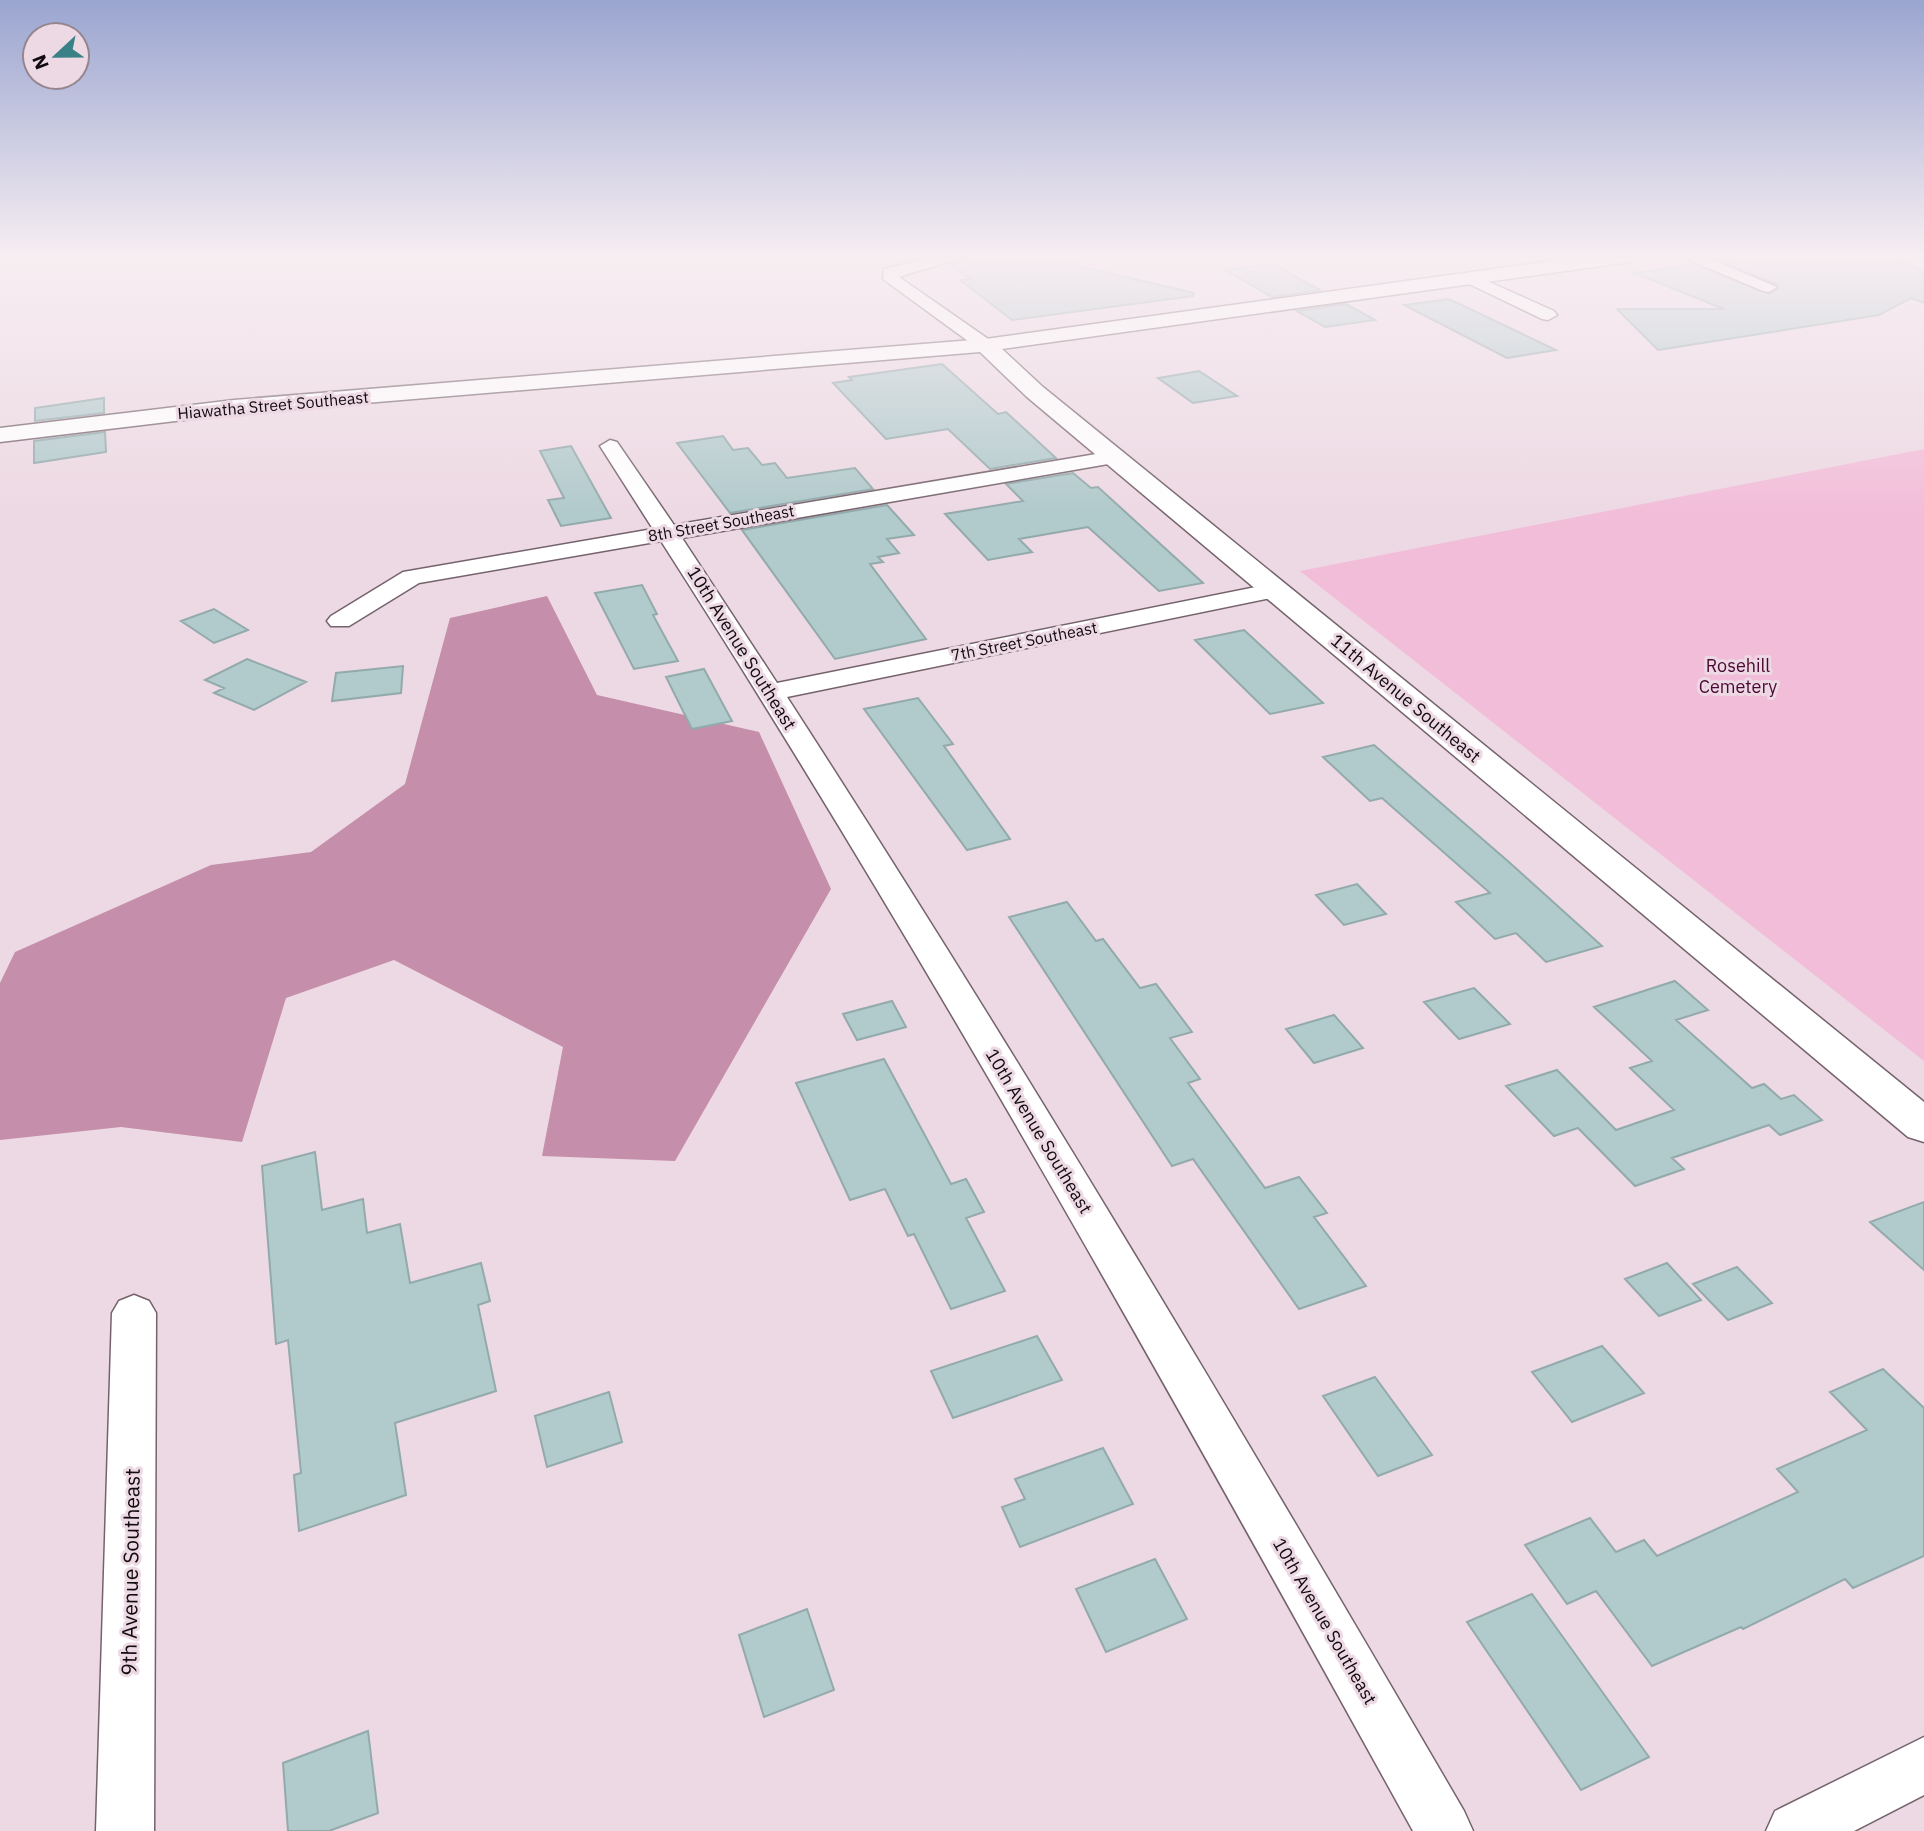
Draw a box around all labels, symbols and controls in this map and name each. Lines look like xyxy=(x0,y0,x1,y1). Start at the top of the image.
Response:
north arrow xyxy=(21,21,91,91)
text: N xyxy=(27,51,54,73)
street label: Hiawatha Street Southeast xyxy=(177,387,369,423)
street label: 8th Street Southeast xyxy=(646,500,796,546)
street label: 10th Avenue Southeast xyxy=(682,562,802,734)
street label: 7th Street Southeast xyxy=(949,617,1099,665)
street label: 11th Avenue Southeast xyxy=(1326,629,1486,767)
park label: Rosehill Cemetery xyxy=(1699,654,1777,698)
street label: 10th Avenue Southeast xyxy=(981,1044,1097,1218)
street label: 9th Avenue Southeast xyxy=(114,1468,146,1676)
street label: 10th Avenue Southeast xyxy=(1268,1534,1382,1708)

